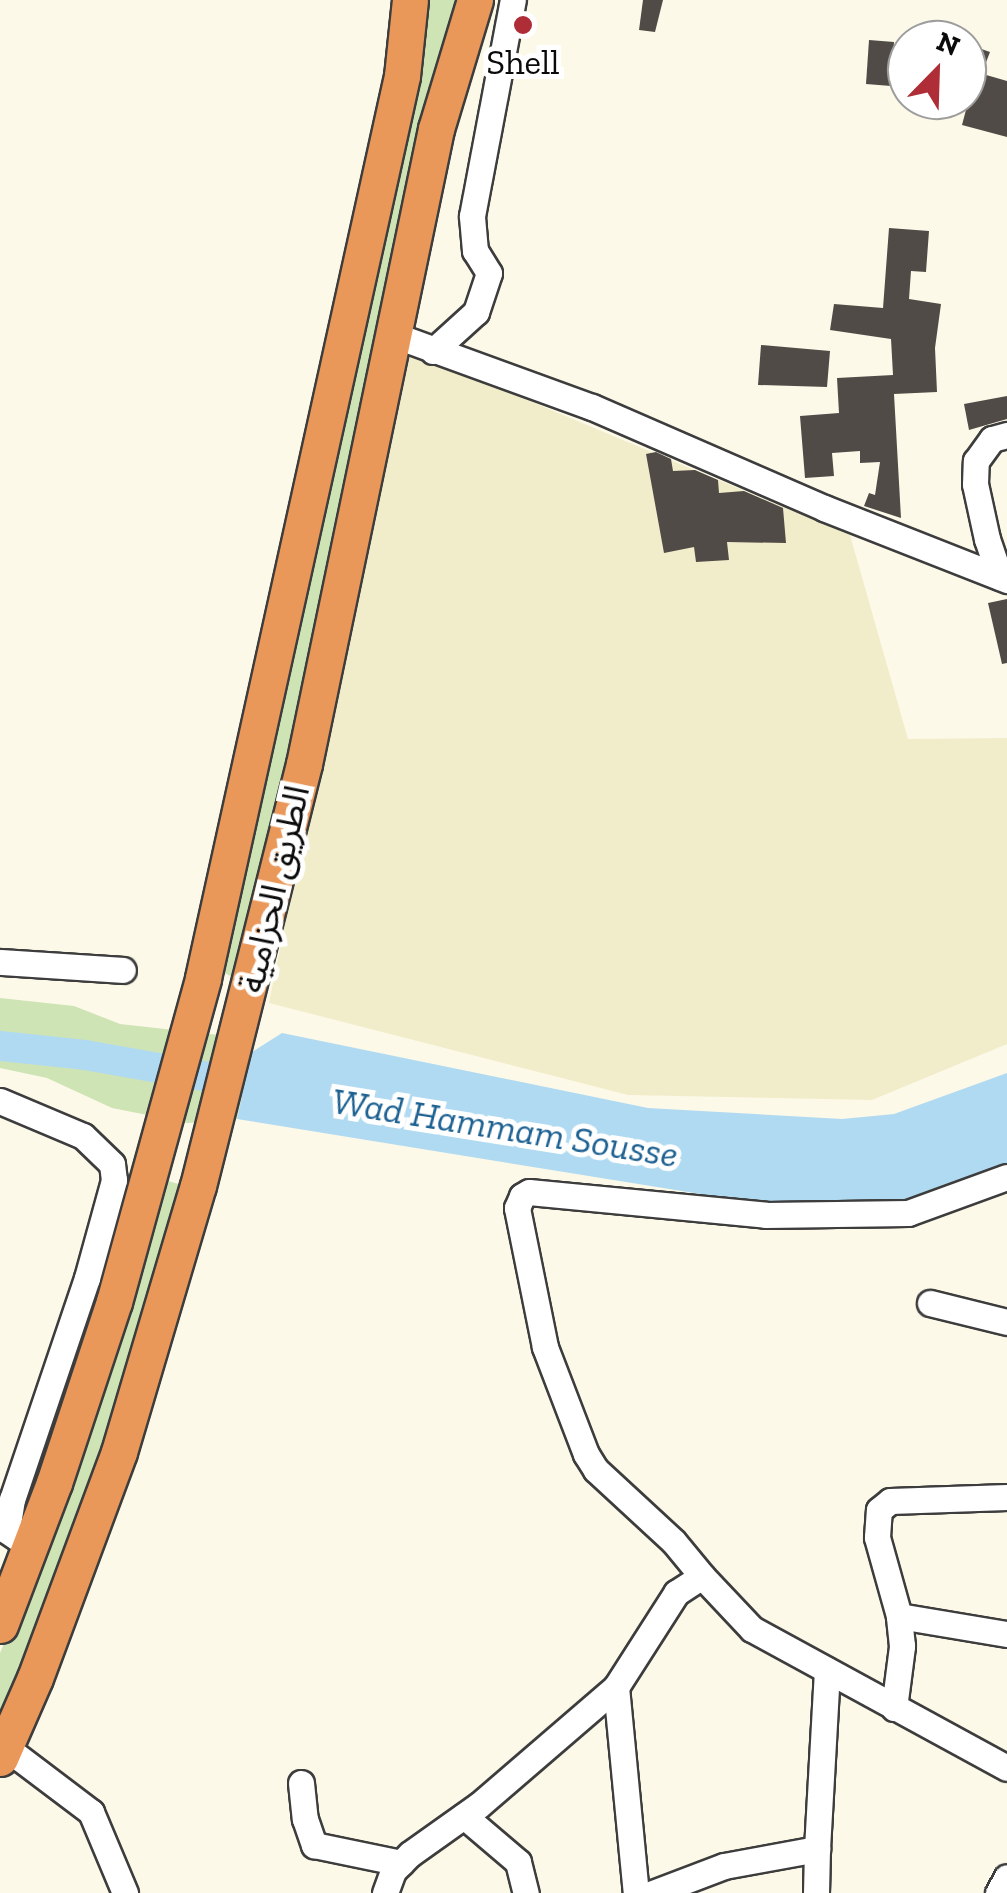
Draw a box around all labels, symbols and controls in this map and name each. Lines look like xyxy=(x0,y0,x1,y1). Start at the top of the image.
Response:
marker: Shell xyxy=(512,14,534,36)
north arrow xyxy=(887,20,987,120)
text: N xyxy=(932,24,964,63)
place label: Shell xyxy=(486,41,560,83)
street label: الطريق الحزامية xyxy=(230,781,318,997)
water label: Wad Hammam Sousse xyxy=(329,1078,681,1178)

